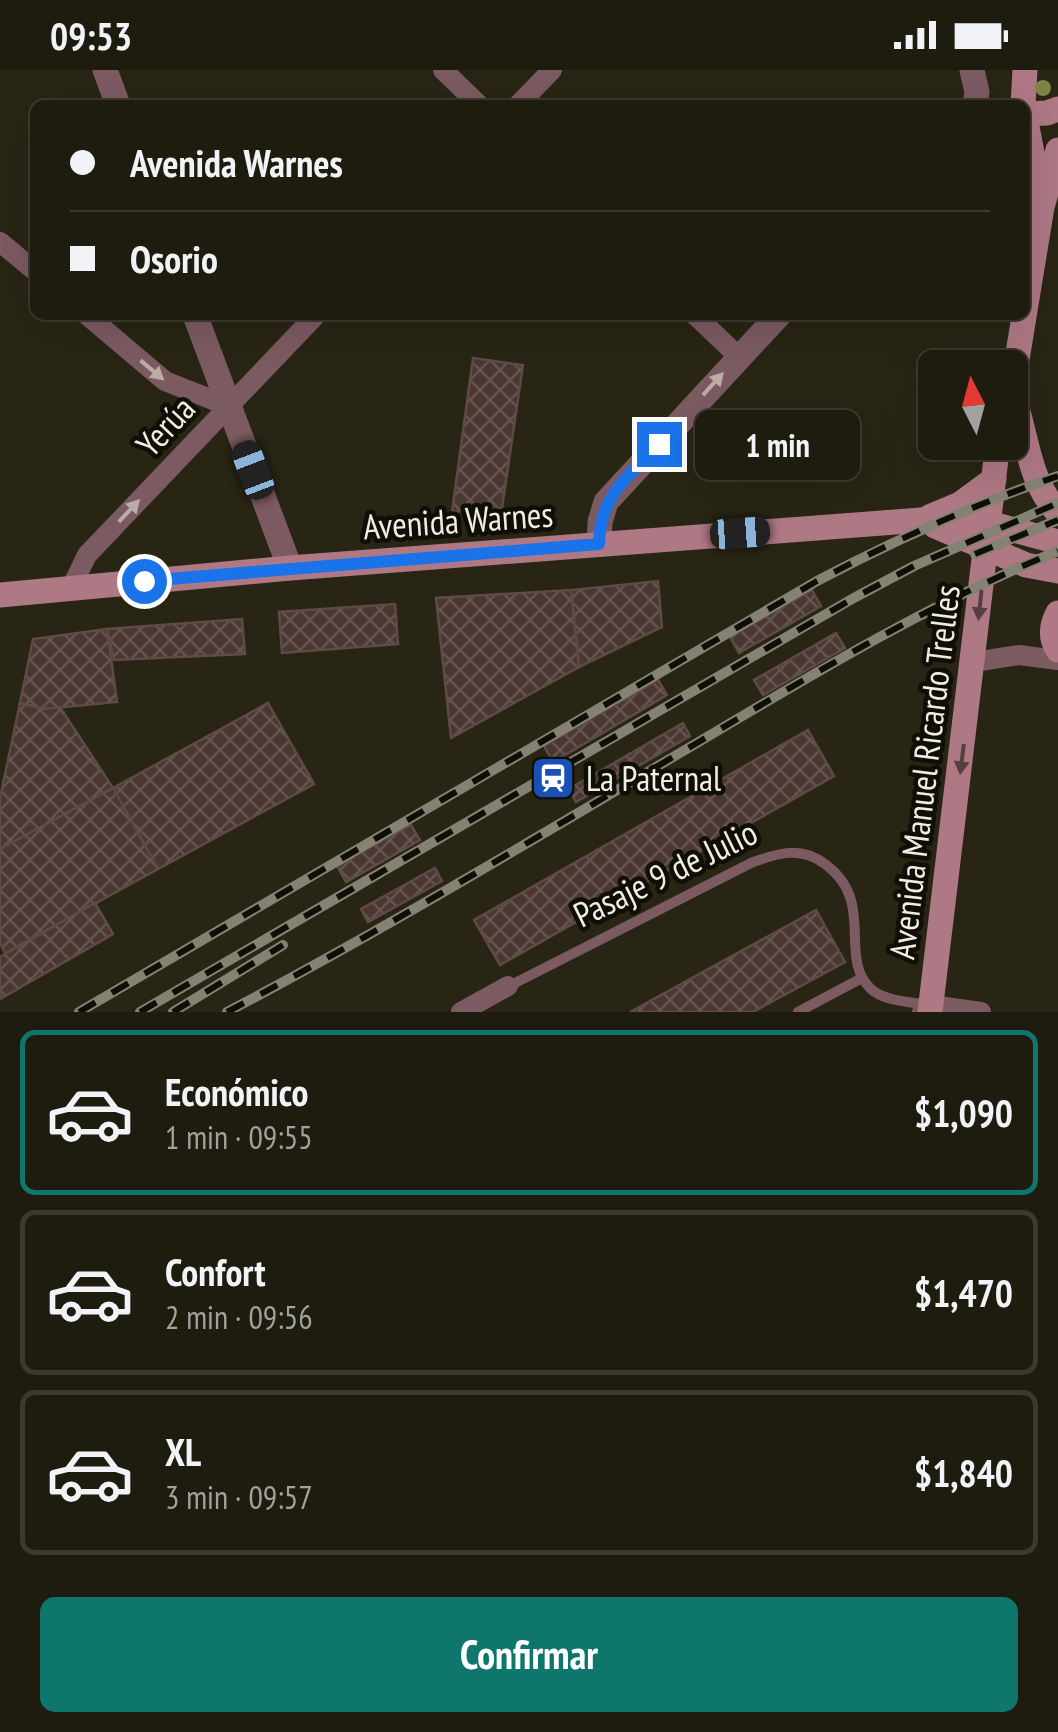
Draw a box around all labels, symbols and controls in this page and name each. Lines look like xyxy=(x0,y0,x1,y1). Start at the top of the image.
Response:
text: 09:53 xyxy=(50,11,132,60)
text: Avenida Warnes xyxy=(130,138,343,187)
text: Osorio xyxy=(130,234,218,283)
north arrow xyxy=(918,350,1028,460)
map controls xyxy=(918,350,1028,460)
one-way arrow xyxy=(139,359,164,380)
one-way arrow xyxy=(701,372,724,396)
street label: Yerúa xyxy=(125,386,205,466)
callout: 1 min xyxy=(694,409,859,479)
route end xyxy=(637,422,682,467)
text: 1 min xyxy=(745,424,810,466)
car xyxy=(228,437,278,503)
street label: Avenida Warnes xyxy=(362,490,554,550)
one-way arrow xyxy=(117,499,140,523)
car xyxy=(709,516,771,550)
route start xyxy=(122,559,167,604)
street label: Avenida Manuel Ricardo Trelles xyxy=(878,582,970,962)
one-way arrow xyxy=(972,590,988,622)
one-way arrow xyxy=(954,744,970,775)
station icon: La Paternal xyxy=(530,755,576,801)
place label: La Paternal xyxy=(586,755,721,801)
street label: Pasaje 9 de Julio xyxy=(566,809,764,937)
text: Económico xyxy=(165,1067,309,1116)
icon: car xyxy=(45,1068,135,1158)
text: $1,090 xyxy=(914,1088,1013,1137)
text: 1 min · 09:55 xyxy=(165,1116,313,1158)
text: Confort xyxy=(165,1247,265,1296)
icon: car xyxy=(45,1248,135,1338)
text: $1,470 xyxy=(914,1268,1013,1317)
text: 2 min · 09:56 xyxy=(165,1296,313,1338)
text: XL xyxy=(165,1427,201,1476)
icon: car xyxy=(45,1428,135,1518)
text: $1,840 xyxy=(914,1448,1013,1497)
text: 3 min · 09:57 xyxy=(165,1476,313,1518)
button: Confirmar xyxy=(40,1597,1018,1712)

